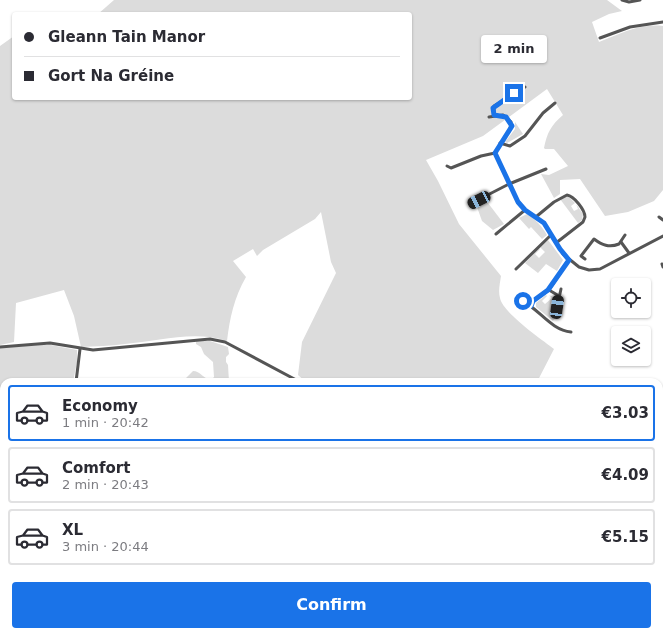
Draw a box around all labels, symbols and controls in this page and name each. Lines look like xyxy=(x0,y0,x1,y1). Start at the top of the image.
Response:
text: Gleann Tain Manor xyxy=(48,28,205,46)
callout: 2 min xyxy=(481,35,547,63)
text: 2 min xyxy=(494,41,534,56)
text: Gort Na Gréine xyxy=(48,67,174,85)
route end xyxy=(505,84,523,102)
car xyxy=(466,189,492,211)
map controls xyxy=(611,278,651,366)
button: locate xyxy=(611,278,651,318)
route start xyxy=(514,292,532,310)
car xyxy=(549,294,565,320)
button: layers xyxy=(611,326,651,366)
icon: car xyxy=(14,395,50,431)
text: Economy xyxy=(62,397,138,415)
text: €3.03 xyxy=(602,404,649,422)
text: 1 min · 20:42 xyxy=(62,415,149,430)
icon: car xyxy=(14,457,50,493)
text: Comfort xyxy=(62,459,130,477)
text: €4.09 xyxy=(602,466,649,484)
text: 2 min · 20:43 xyxy=(62,477,149,492)
icon: car xyxy=(14,519,50,555)
text: XL xyxy=(62,521,83,539)
text: €5.15 xyxy=(602,528,649,546)
text: 3 min · 20:44 xyxy=(62,539,149,554)
button: Confirm xyxy=(12,582,651,628)

